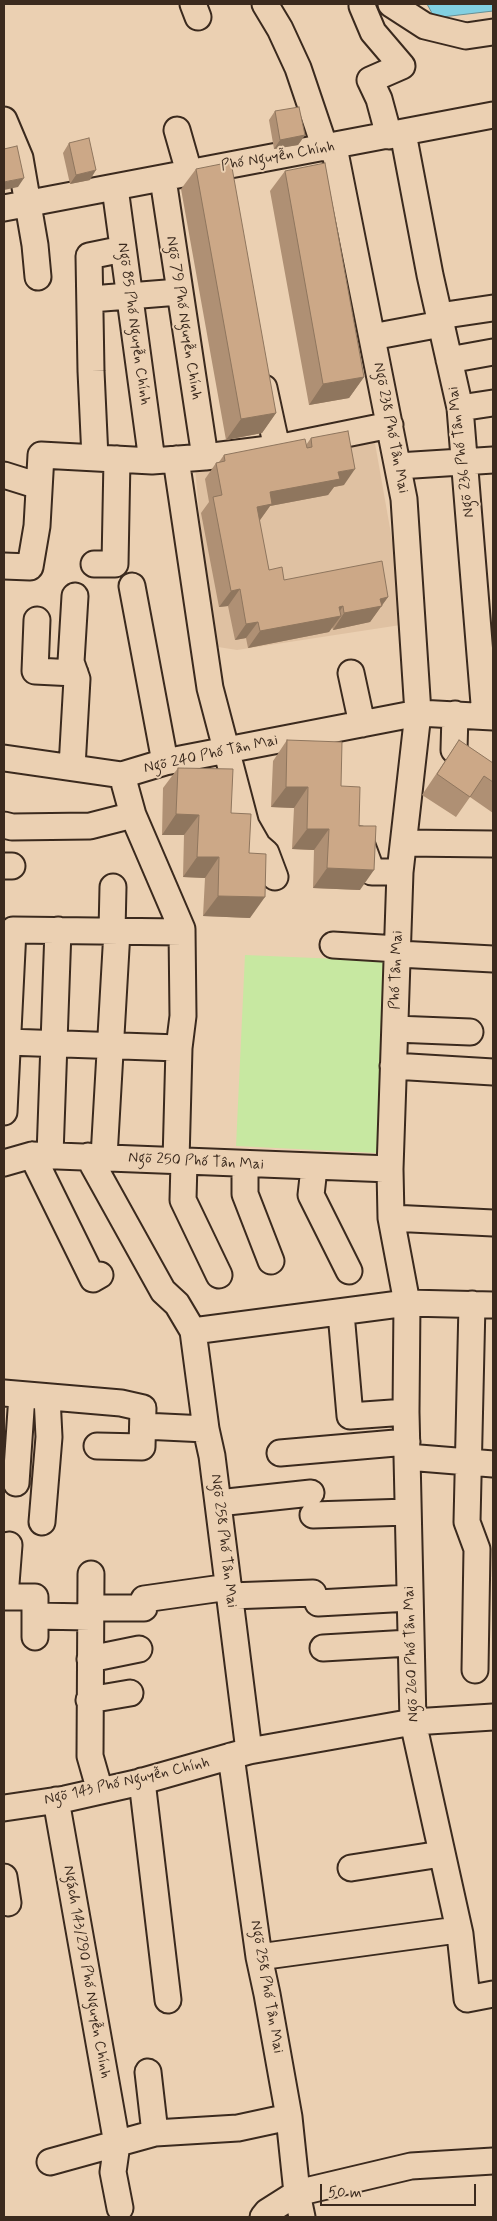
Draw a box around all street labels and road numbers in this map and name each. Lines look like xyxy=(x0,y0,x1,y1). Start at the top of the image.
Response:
street label: Phố Nguyễn Chính xyxy=(220,138,336,176)
street label: Ngõ 79 Phố Nguyễn Chính xyxy=(161,235,205,401)
street label: Ngõ 85 Phố Nguyễn Chính xyxy=(113,242,153,406)
street label: Ngõ 238 Phố Tân Mai xyxy=(368,361,412,495)
street label: Ngõ 236 Phố Tân Mai xyxy=(445,385,479,519)
street label: Ngõ 240 Phố Tân Mai xyxy=(142,732,280,778)
street label: Phố Tân Mai xyxy=(387,930,407,1010)
street label: Ngõ 250 Phố Tân Mai xyxy=(128,1149,264,1175)
street label: Ngõ 258 Phố Tân Mai xyxy=(206,1473,240,1609)
street label: Ngõ 260 Phố Tân Mai xyxy=(401,1586,423,1722)
street label: Ngõ 143 Phố Nguyễn Chính xyxy=(42,1754,212,1810)
street label: Ngách 143/290 Phố Nguyễn Chính xyxy=(58,1864,114,2080)
street label: Ngõ 258 Phố Tân Mai xyxy=(245,1919,287,2055)

